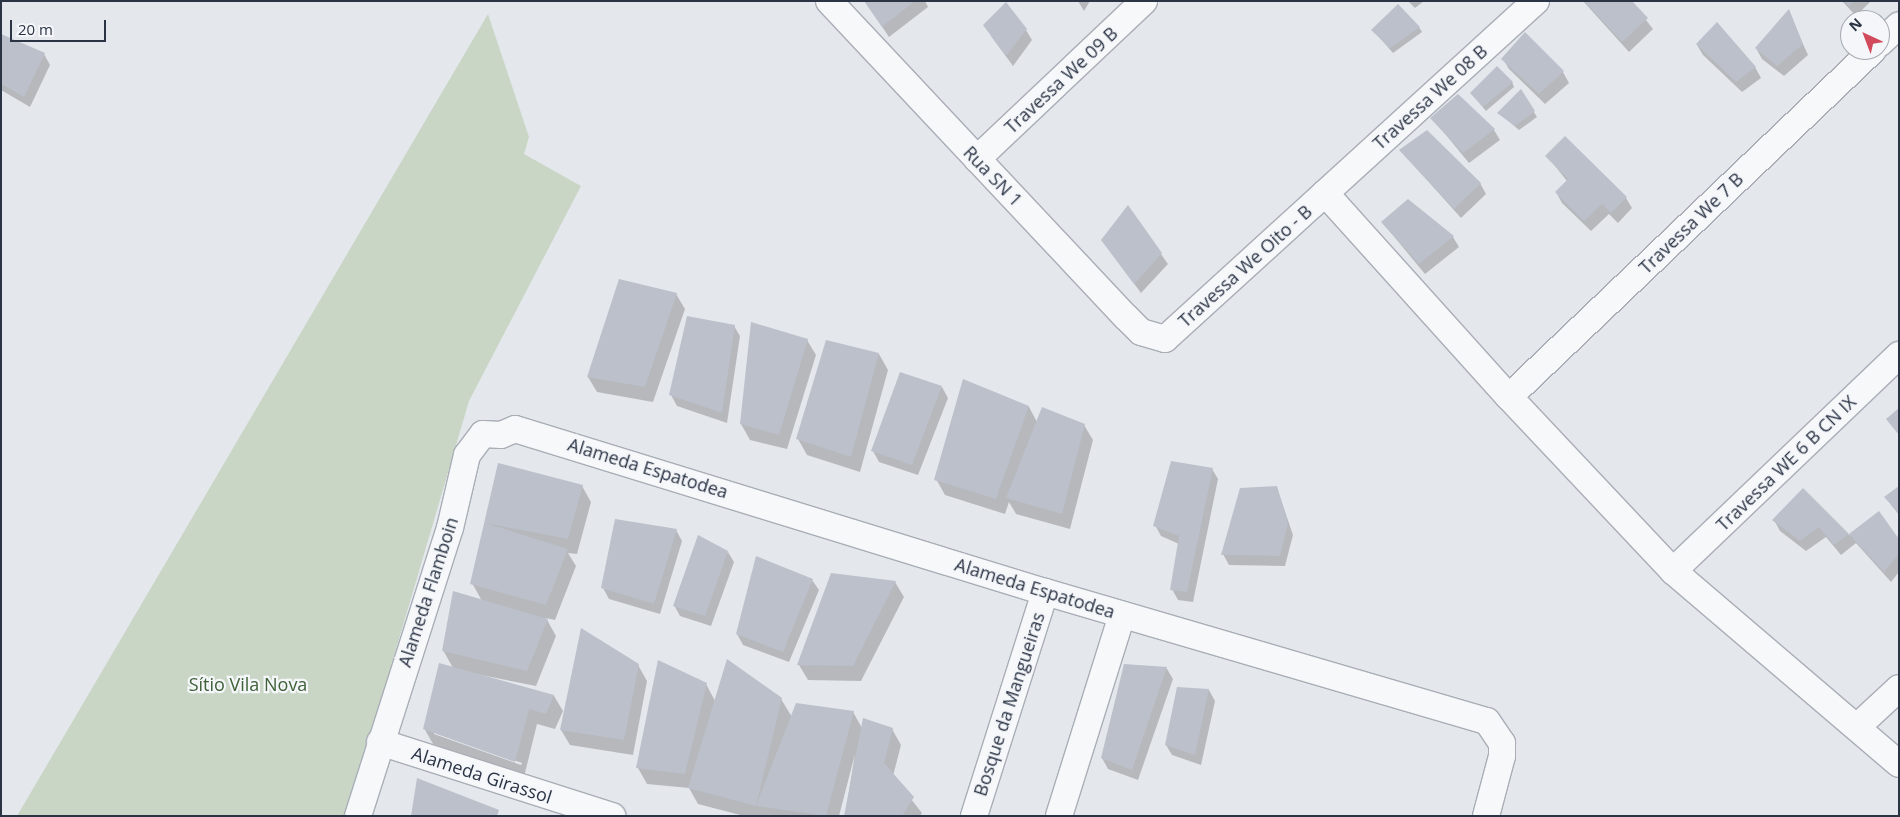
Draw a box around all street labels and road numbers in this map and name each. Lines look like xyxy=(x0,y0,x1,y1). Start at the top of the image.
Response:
street label: Travessa We 09 B xyxy=(1000,22,1122,138)
street label: Travessa We 08 B xyxy=(1368,40,1492,154)
street label: Rua SN 1 xyxy=(959,141,1027,211)
street label: Travessa We 7 B xyxy=(1635,168,1747,278)
street label: Travessa We Oito - B xyxy=(1174,200,1316,332)
street label: Travessa WE 6 B CN IX xyxy=(1712,391,1860,535)
street label: Alameda Espatodea xyxy=(565,433,731,503)
street label: Alameda Flamboin xyxy=(394,514,462,670)
street label: Alameda Espatodea xyxy=(952,553,1118,623)
street label: Bosque da Mangueiras xyxy=(969,609,1049,799)
street label: Alameda Girassol xyxy=(409,742,555,808)

